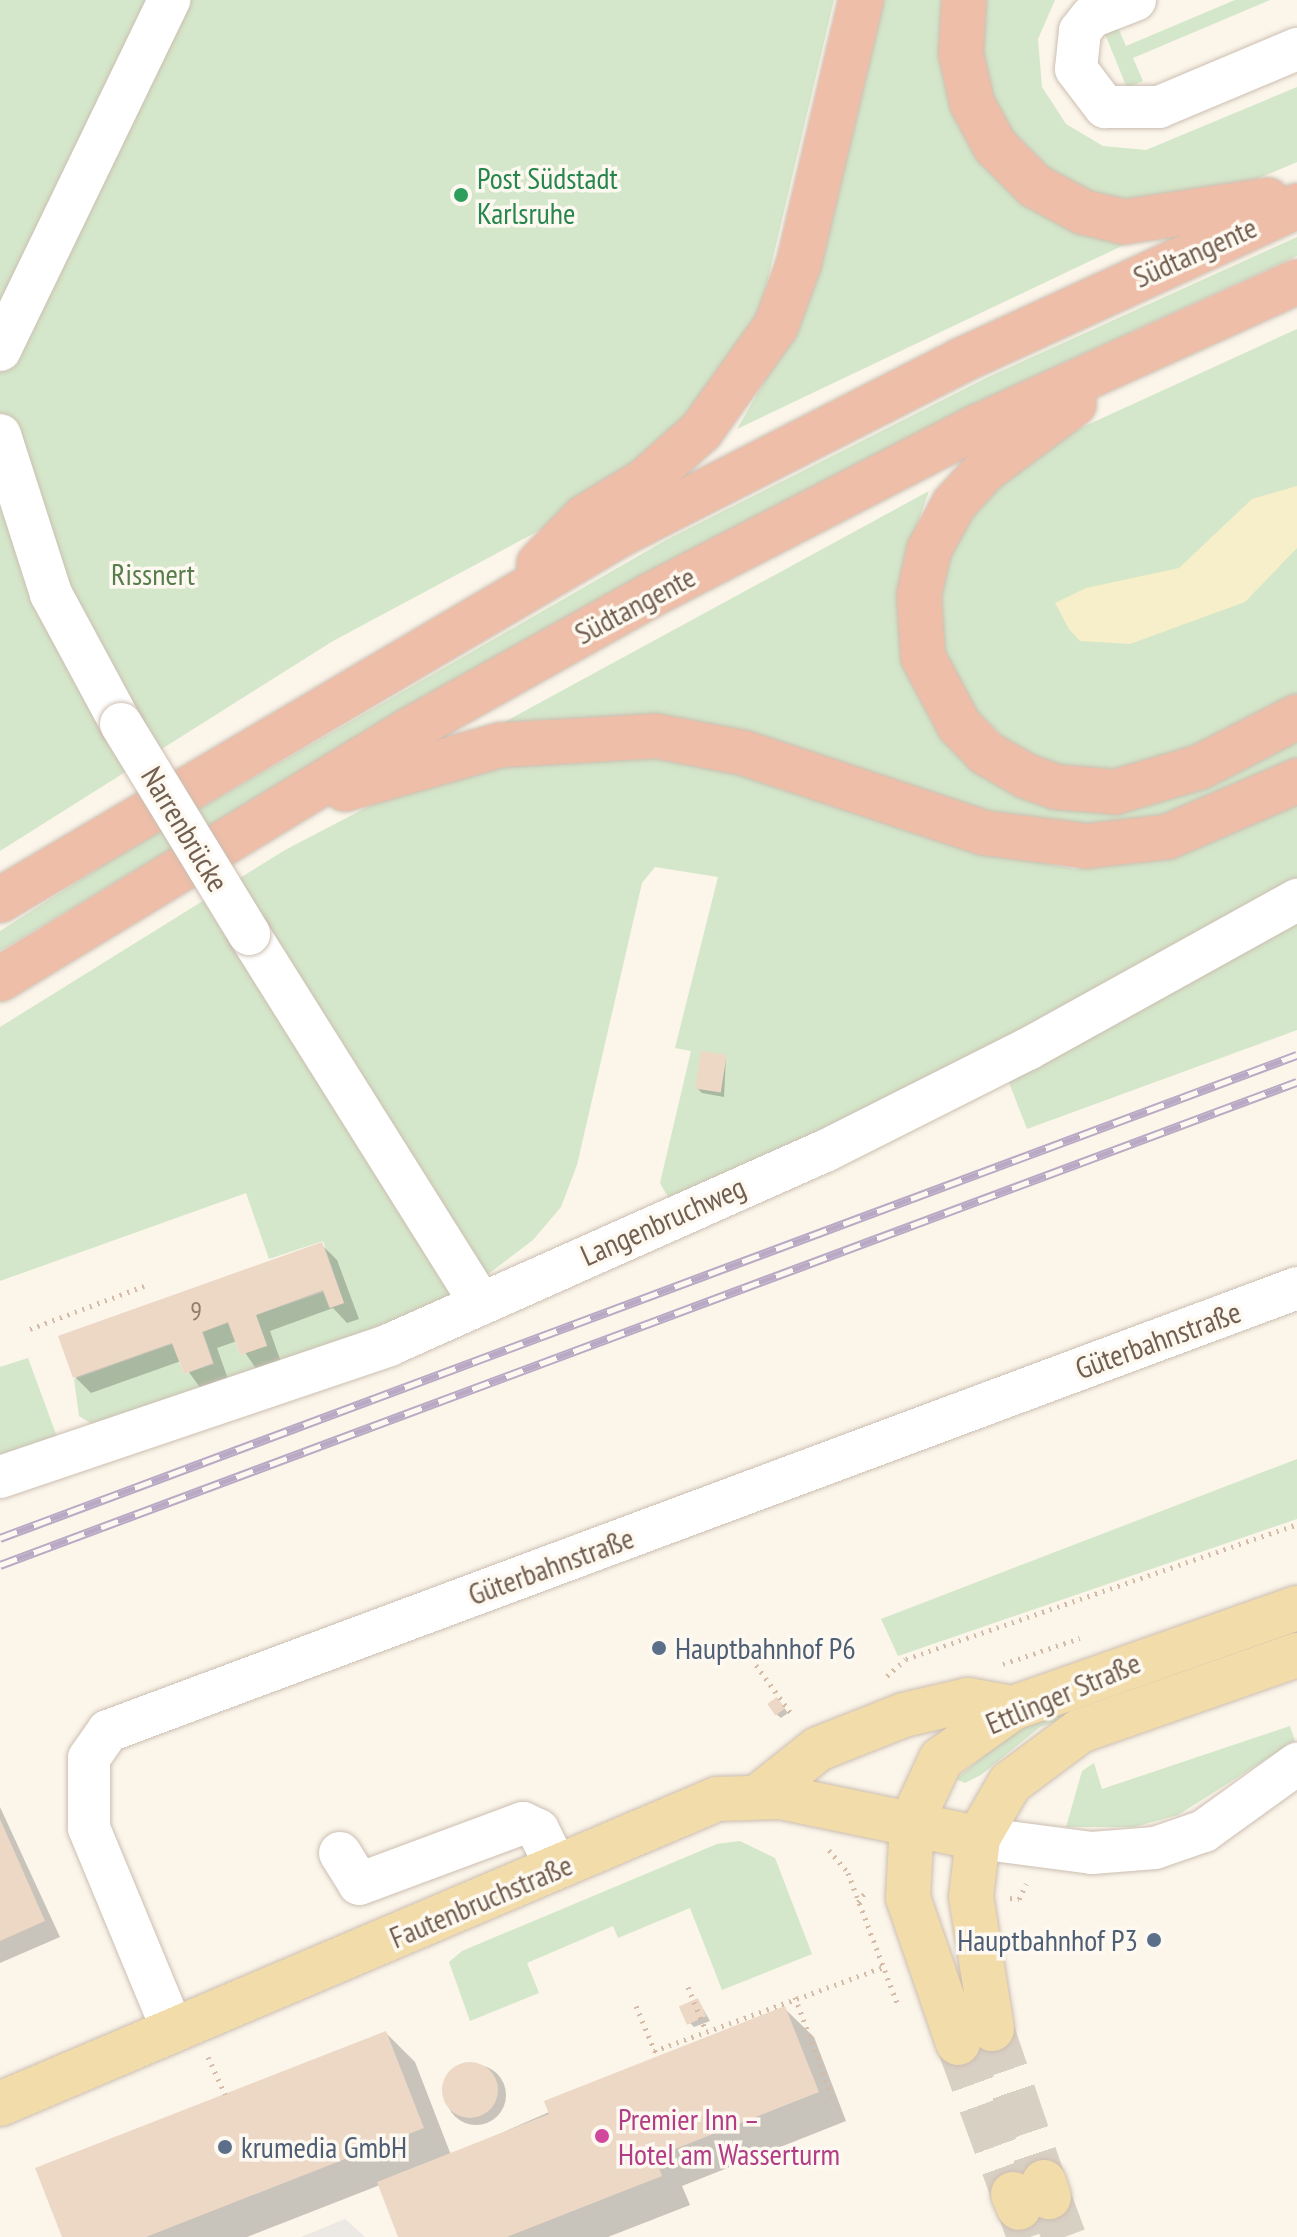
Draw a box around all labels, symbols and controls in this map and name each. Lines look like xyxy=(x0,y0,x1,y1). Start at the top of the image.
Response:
place label: Post Südstadt Karlsruhe xyxy=(477,160,618,230)
marker: Post Südstadt Karlsruhe xyxy=(452,186,470,204)
street label: Südtangente xyxy=(1128,209,1262,295)
park label: Rissnert xyxy=(111,556,195,592)
street label: Südtangente xyxy=(569,558,701,652)
street label: Narrenbrücke xyxy=(134,760,236,898)
street label: Langenbruchweg xyxy=(575,1169,751,1273)
street label: Güterbahnstraße xyxy=(1070,1293,1246,1387)
house number: 9 xyxy=(190,1295,202,1327)
street label: Güterbahnstraße xyxy=(463,1519,639,1613)
place label: Hauptbahnhof P6 xyxy=(675,1630,856,1666)
marker: Hauptbahnhof P6 xyxy=(650,1639,668,1657)
street label: Ettlinger Straße xyxy=(980,1644,1146,1742)
street label: Fautenbruchstraße xyxy=(384,1846,578,1956)
place label: Hauptbahnhof P3 xyxy=(957,1922,1138,1958)
marker: Hauptbahnhof P3 xyxy=(1145,1931,1163,1949)
place label: Premier Inn – Hotel am Wasserturm xyxy=(618,2101,840,2172)
marker: Premier Inn – Hotel am Wasserturm xyxy=(593,2127,611,2145)
place label: krumedia GmbH xyxy=(241,2129,407,2165)
marker: krumedia GmbH xyxy=(216,2138,234,2156)

